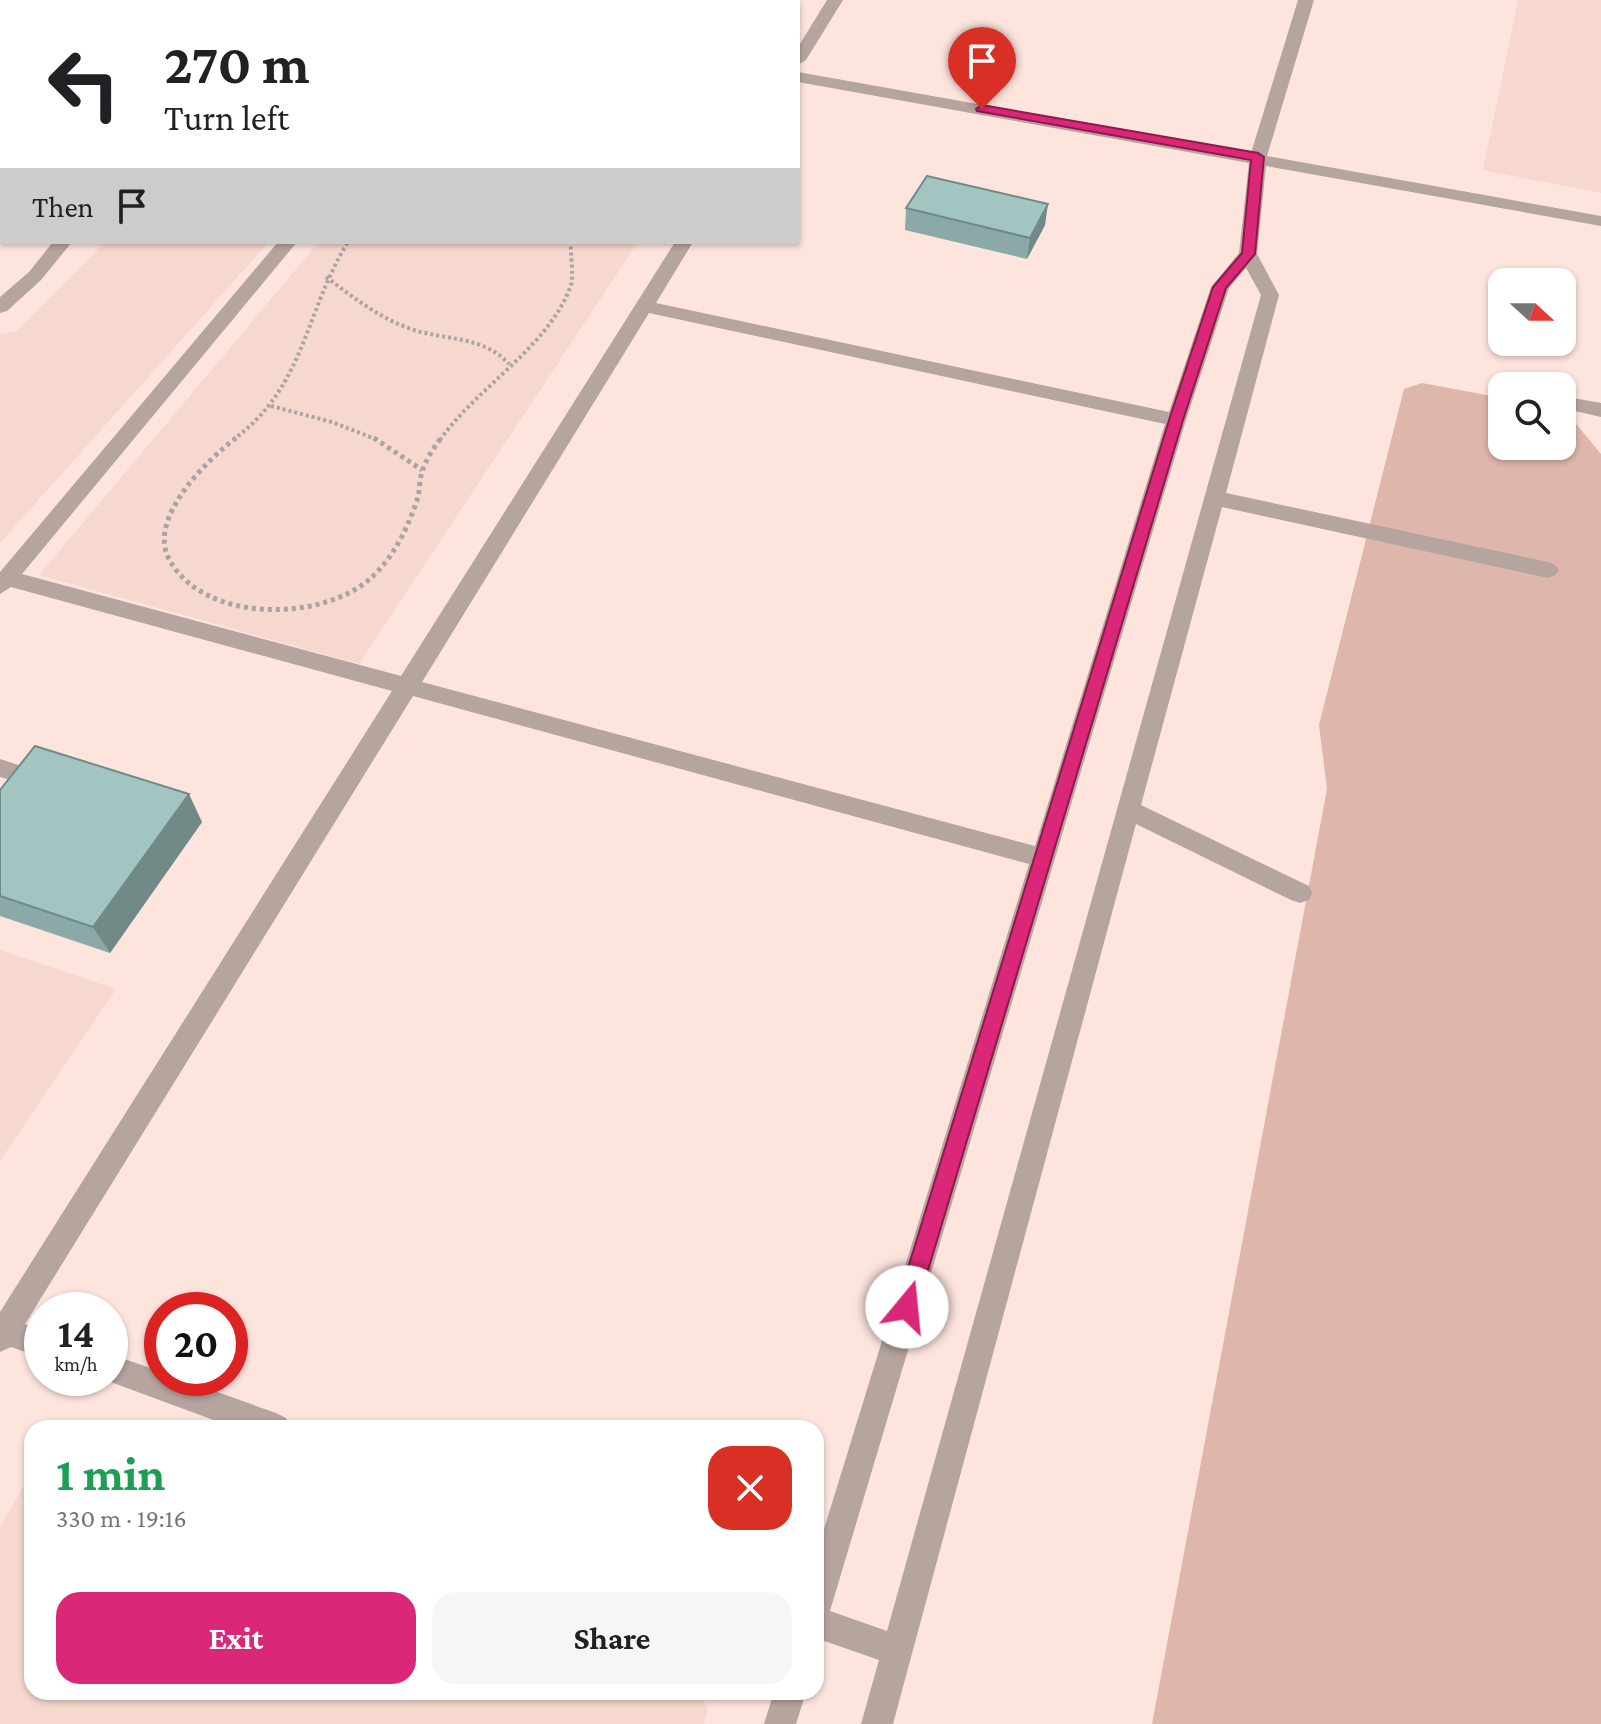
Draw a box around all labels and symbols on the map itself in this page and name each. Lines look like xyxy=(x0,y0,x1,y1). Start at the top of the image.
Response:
pin xyxy=(948,27,1016,109)
north arrow xyxy=(1488,268,1576,356)
position arrow xyxy=(865,1265,949,1349)
speed limit sign: 20 xyxy=(144,1292,248,1396)

